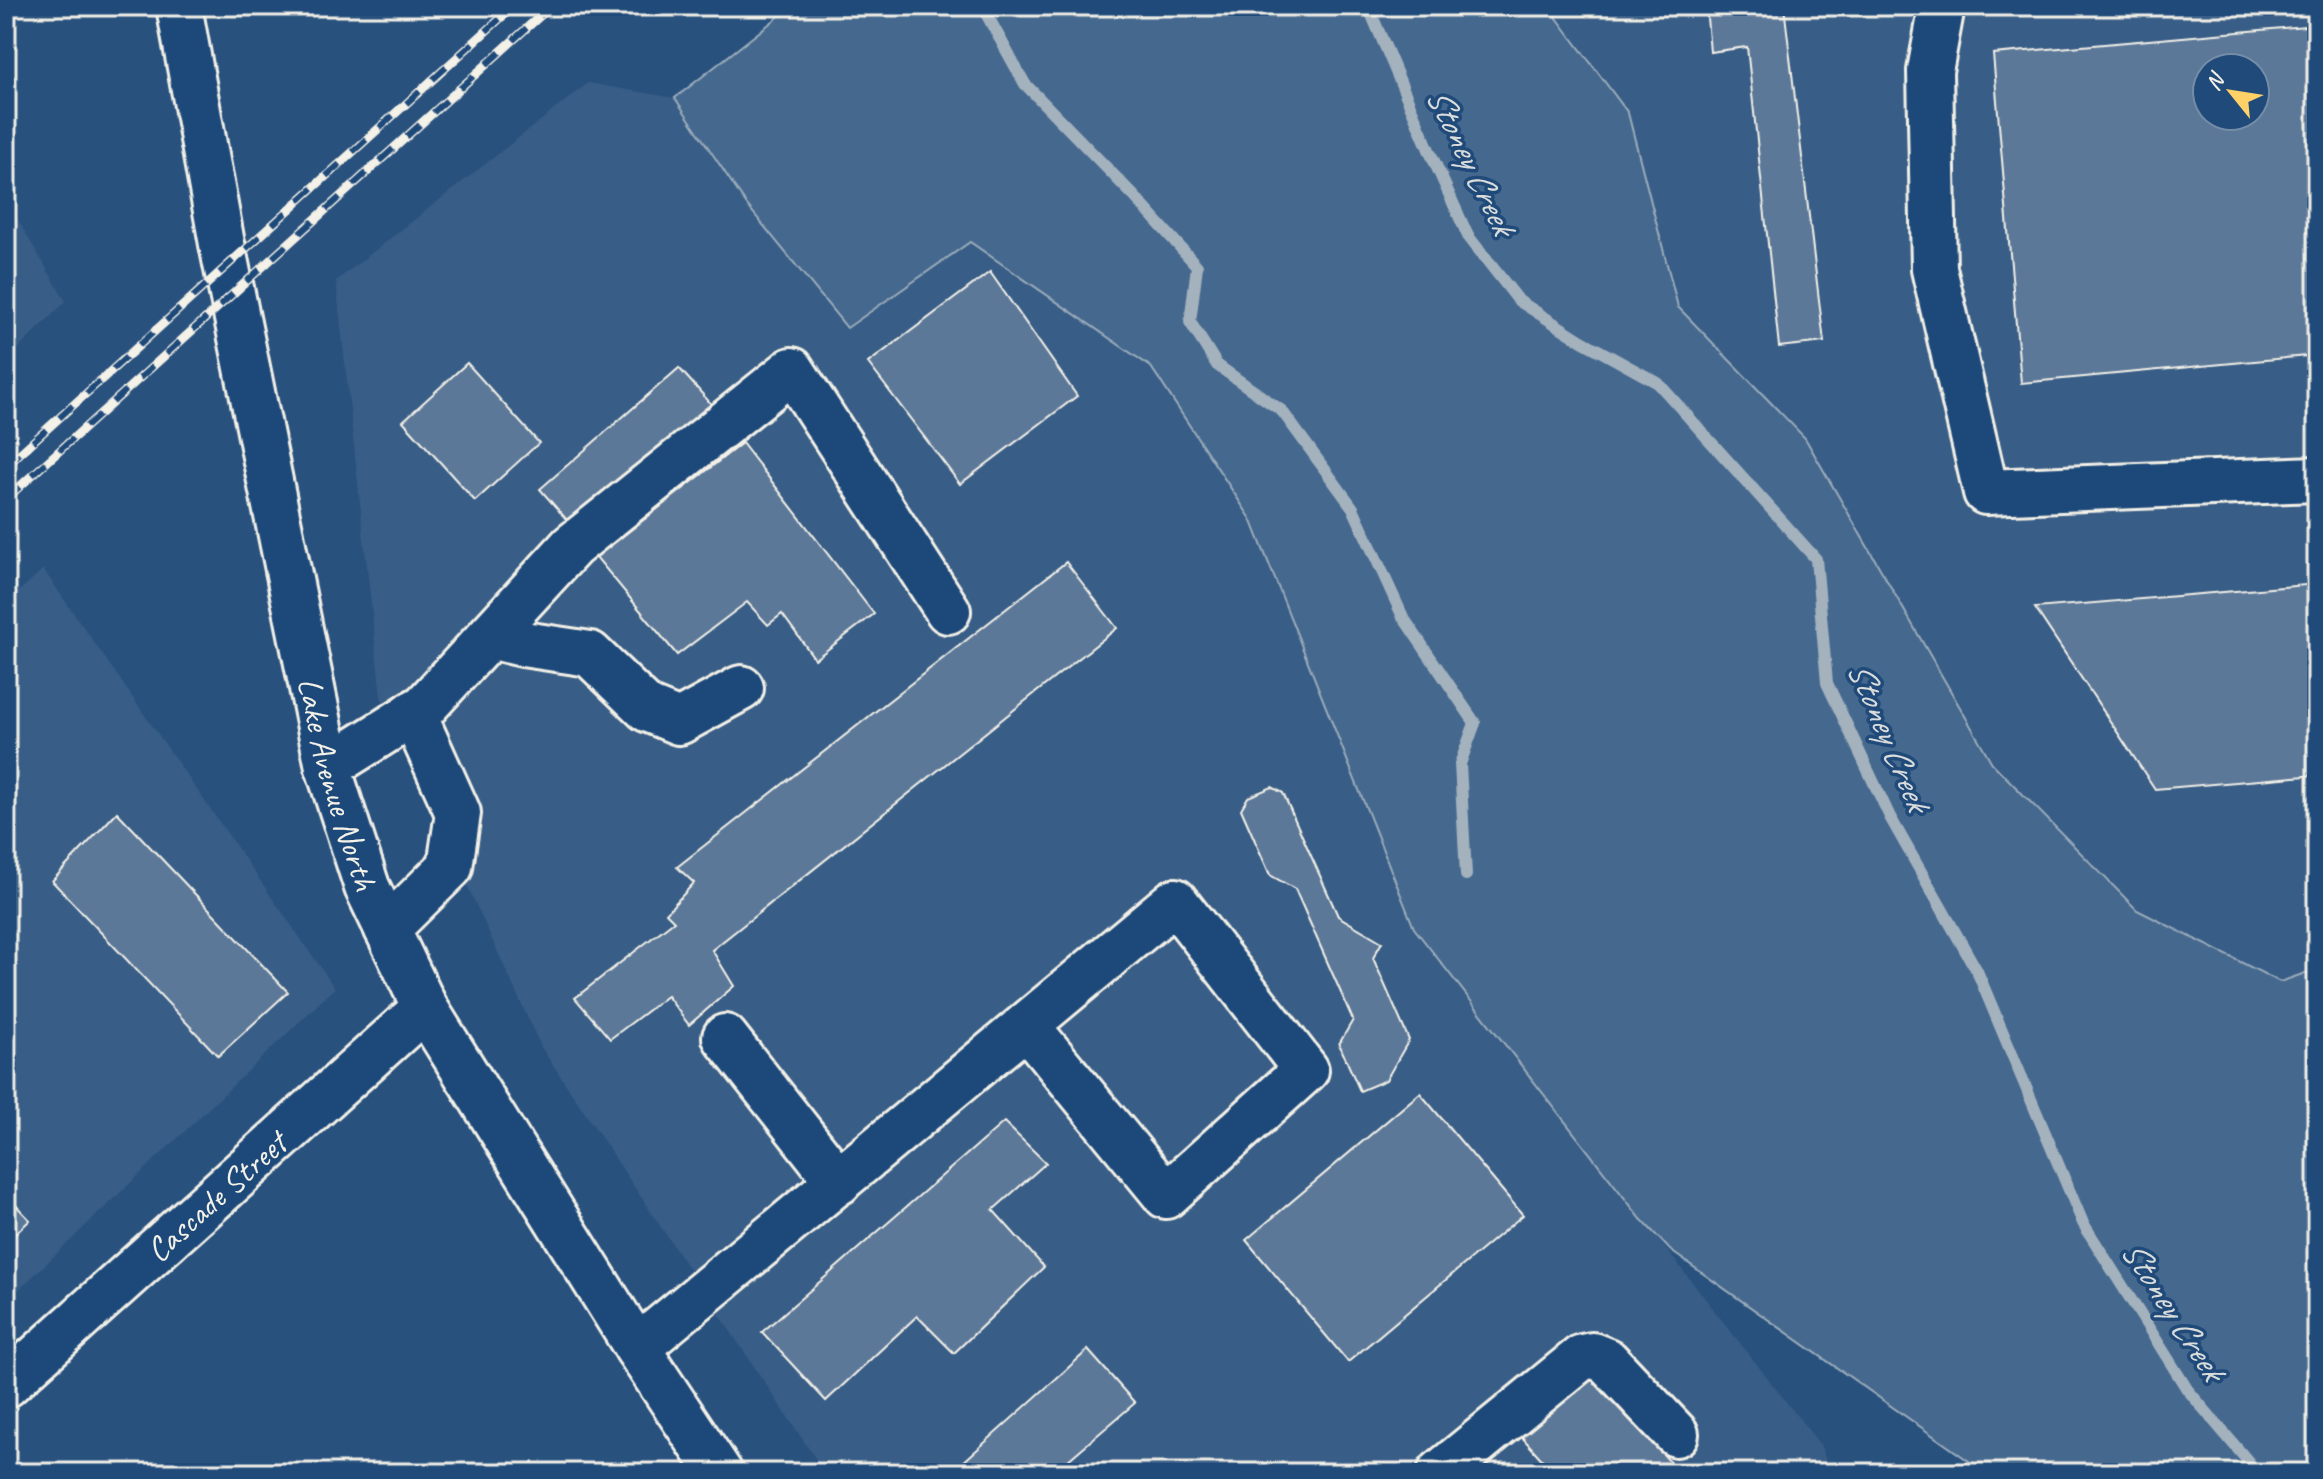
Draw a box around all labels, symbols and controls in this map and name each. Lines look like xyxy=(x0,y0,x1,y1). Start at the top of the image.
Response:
north arrow xyxy=(2191,52,2271,132)
text: N xyxy=(2199,67,2232,95)
water label: Stoney Creek xyxy=(1416,79,1529,247)
water label: Stoney Creek xyxy=(1837,654,1943,823)
street label: Lake Avenue North xyxy=(288,674,388,896)
street label: Cascade Street xyxy=(137,1119,299,1271)
water label: Stoney Creek xyxy=(2111,1231,2239,1393)

